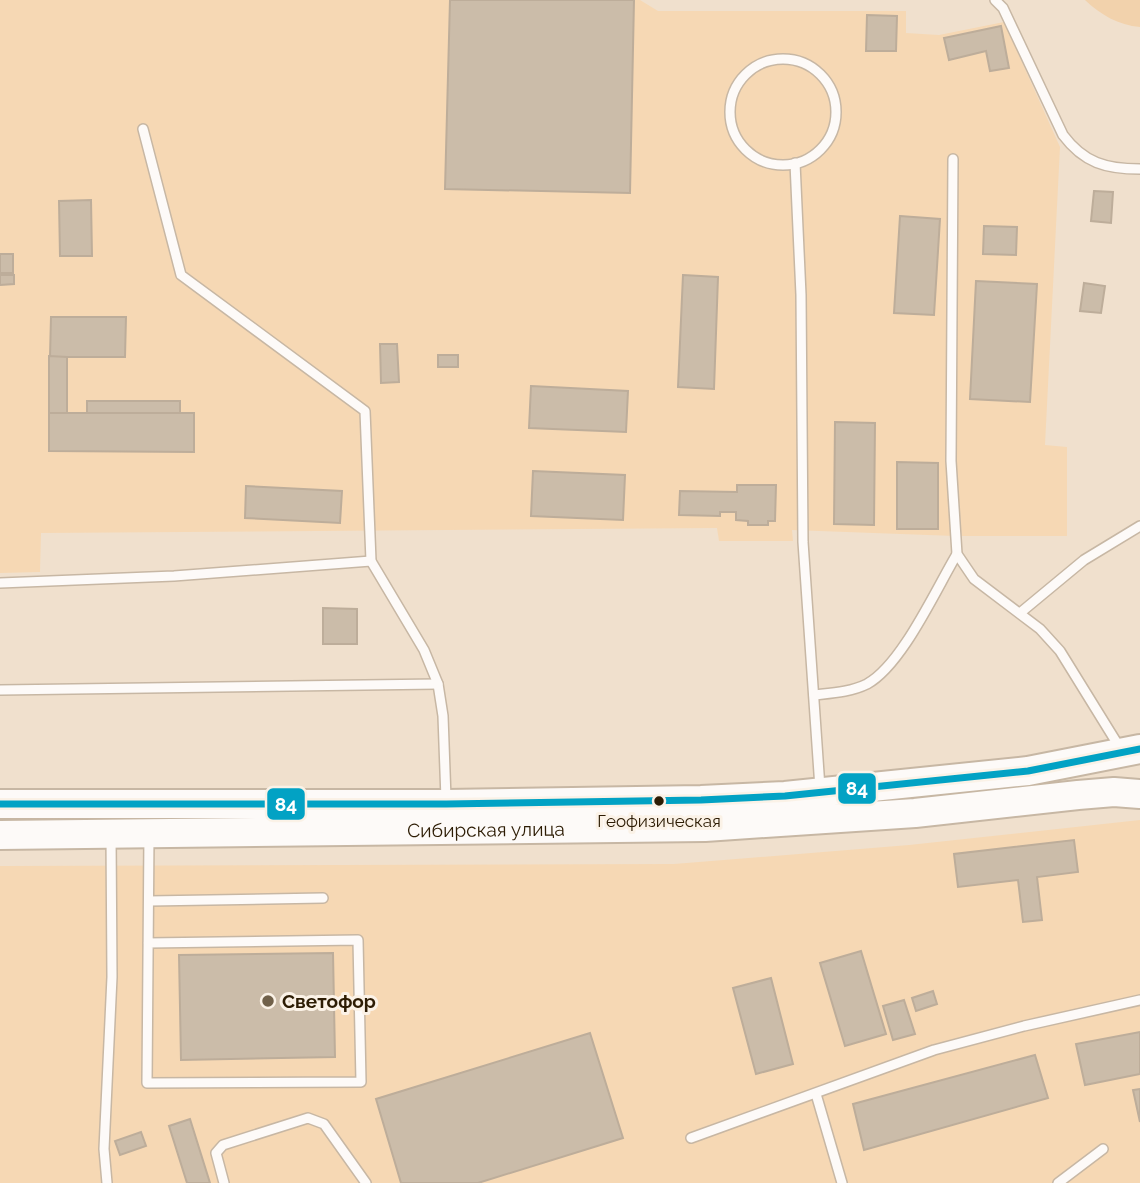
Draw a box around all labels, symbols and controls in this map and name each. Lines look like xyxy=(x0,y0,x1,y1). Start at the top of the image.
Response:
line badge: 84 xyxy=(837,772,877,805)
text: 84 xyxy=(846,777,868,799)
line badge: 84 xyxy=(266,787,306,821)
text: 84 xyxy=(275,793,297,815)
marker: Геофизическая xyxy=(652,794,666,808)
place label: Геофизическая xyxy=(597,811,721,831)
street label: Сибирская улица xyxy=(407,818,565,841)
place label: Светофор xyxy=(282,990,376,1012)
marker: Светофор xyxy=(260,993,276,1009)

